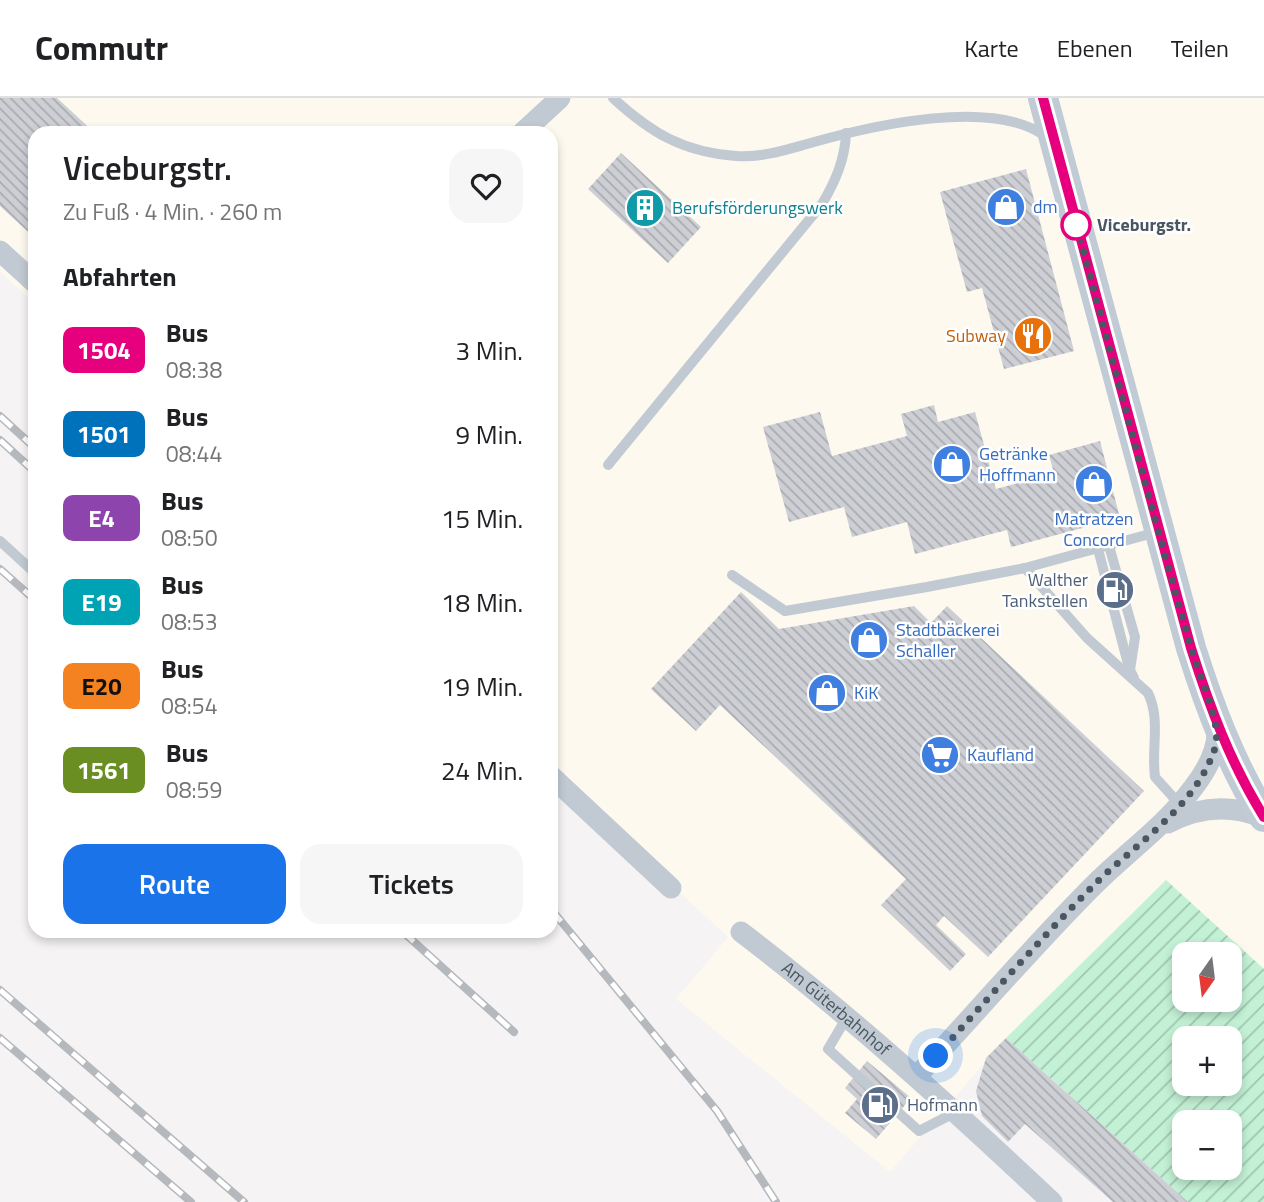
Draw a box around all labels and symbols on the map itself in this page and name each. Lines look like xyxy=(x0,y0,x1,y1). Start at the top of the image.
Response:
shop icon: dm xyxy=(985,186,1027,228)
building icon: Berufsförderungswerk xyxy=(624,187,666,229)
place label: dm xyxy=(1033,193,1058,220)
place label: Berufsförderungswerk xyxy=(672,194,843,221)
marker: Viceburgstr. xyxy=(1061,210,1091,240)
place label: Viceburgstr. xyxy=(1097,211,1191,238)
restaurant icon: Subway xyxy=(1012,315,1054,357)
place label: Subway xyxy=(946,322,1006,349)
place label: Getränke Hoffmann xyxy=(979,440,1056,488)
shop icon: Getränke Hoffmann xyxy=(931,443,973,485)
shop icon: Matratzen Concord xyxy=(1073,463,1115,505)
place label: Matratzen Concord xyxy=(1055,505,1133,553)
place label: Walther Tankstellen xyxy=(1002,566,1088,614)
fuel station icon: Walther Tankstellen xyxy=(1094,569,1136,611)
place label: Stadtbäckerei Schaller xyxy=(896,616,1000,664)
shop icon: Stadtbäckerei Schaller xyxy=(848,619,890,661)
shop icon: KiK xyxy=(806,672,848,714)
place label: KiK xyxy=(854,679,878,706)
supermarket icon: Kaufland xyxy=(919,734,961,776)
place label: Kaufland xyxy=(967,741,1034,768)
north arrow xyxy=(1172,942,1242,1012)
street label: Am Güterbahnhof xyxy=(776,955,897,1062)
your location xyxy=(918,1038,953,1073)
fuel station icon: Hofmann xyxy=(859,1084,901,1126)
place label: Hofmann xyxy=(907,1091,978,1118)

